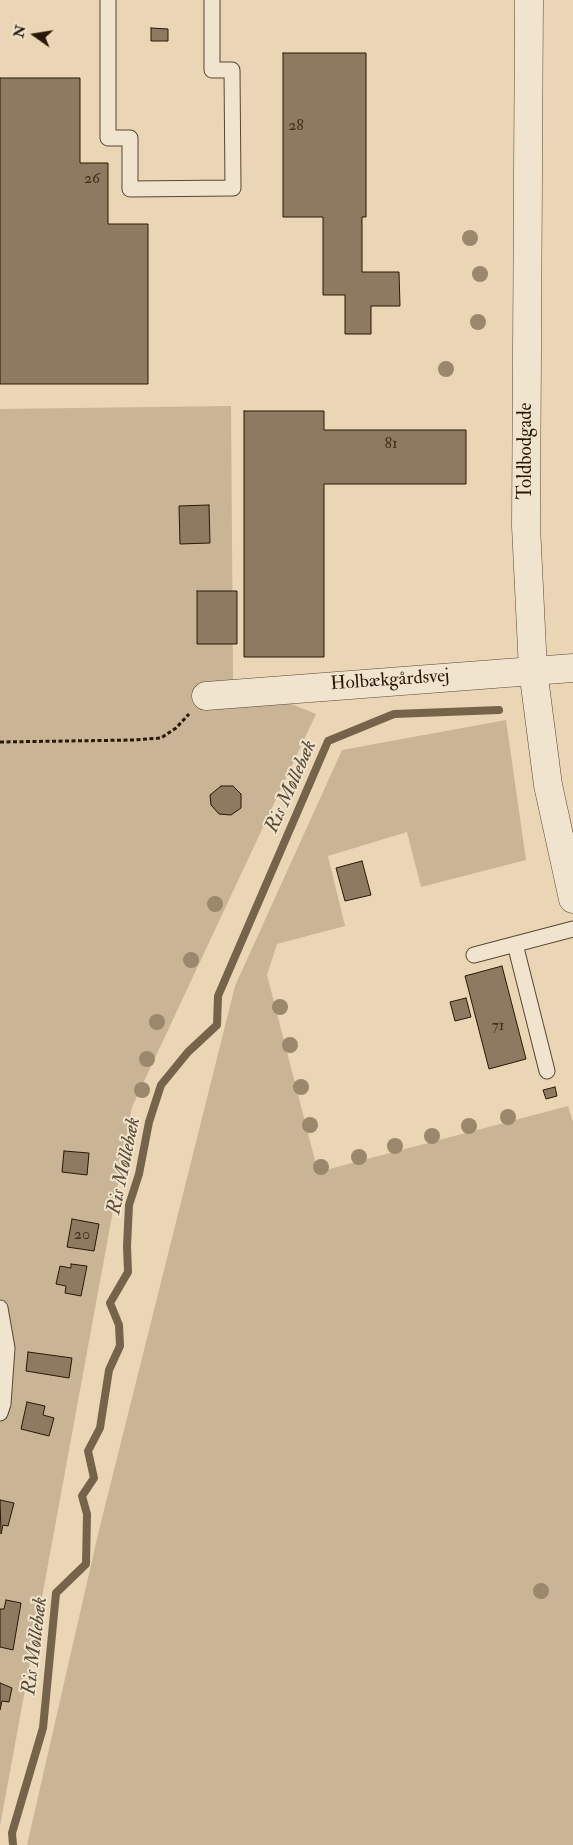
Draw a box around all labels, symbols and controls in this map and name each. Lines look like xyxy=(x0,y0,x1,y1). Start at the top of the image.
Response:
north arrow xyxy=(10,10,60,60)
text: N xyxy=(10,23,30,40)
house number: 28 xyxy=(288,117,304,137)
house number: 26 xyxy=(84,170,100,190)
street label: Toldbodgade xyxy=(516,402,538,500)
house number: 81 xyxy=(384,435,398,455)
street label: Holbækgårdsvej xyxy=(330,665,450,697)
water label: Ris Møllebæk xyxy=(261,737,323,837)
house number: 71 xyxy=(491,1017,505,1037)
water label: Ris Møllebæk xyxy=(103,1115,147,1217)
house number: 20 xyxy=(74,1226,90,1246)
water label: Ris Møllebæk xyxy=(18,1596,54,1696)

